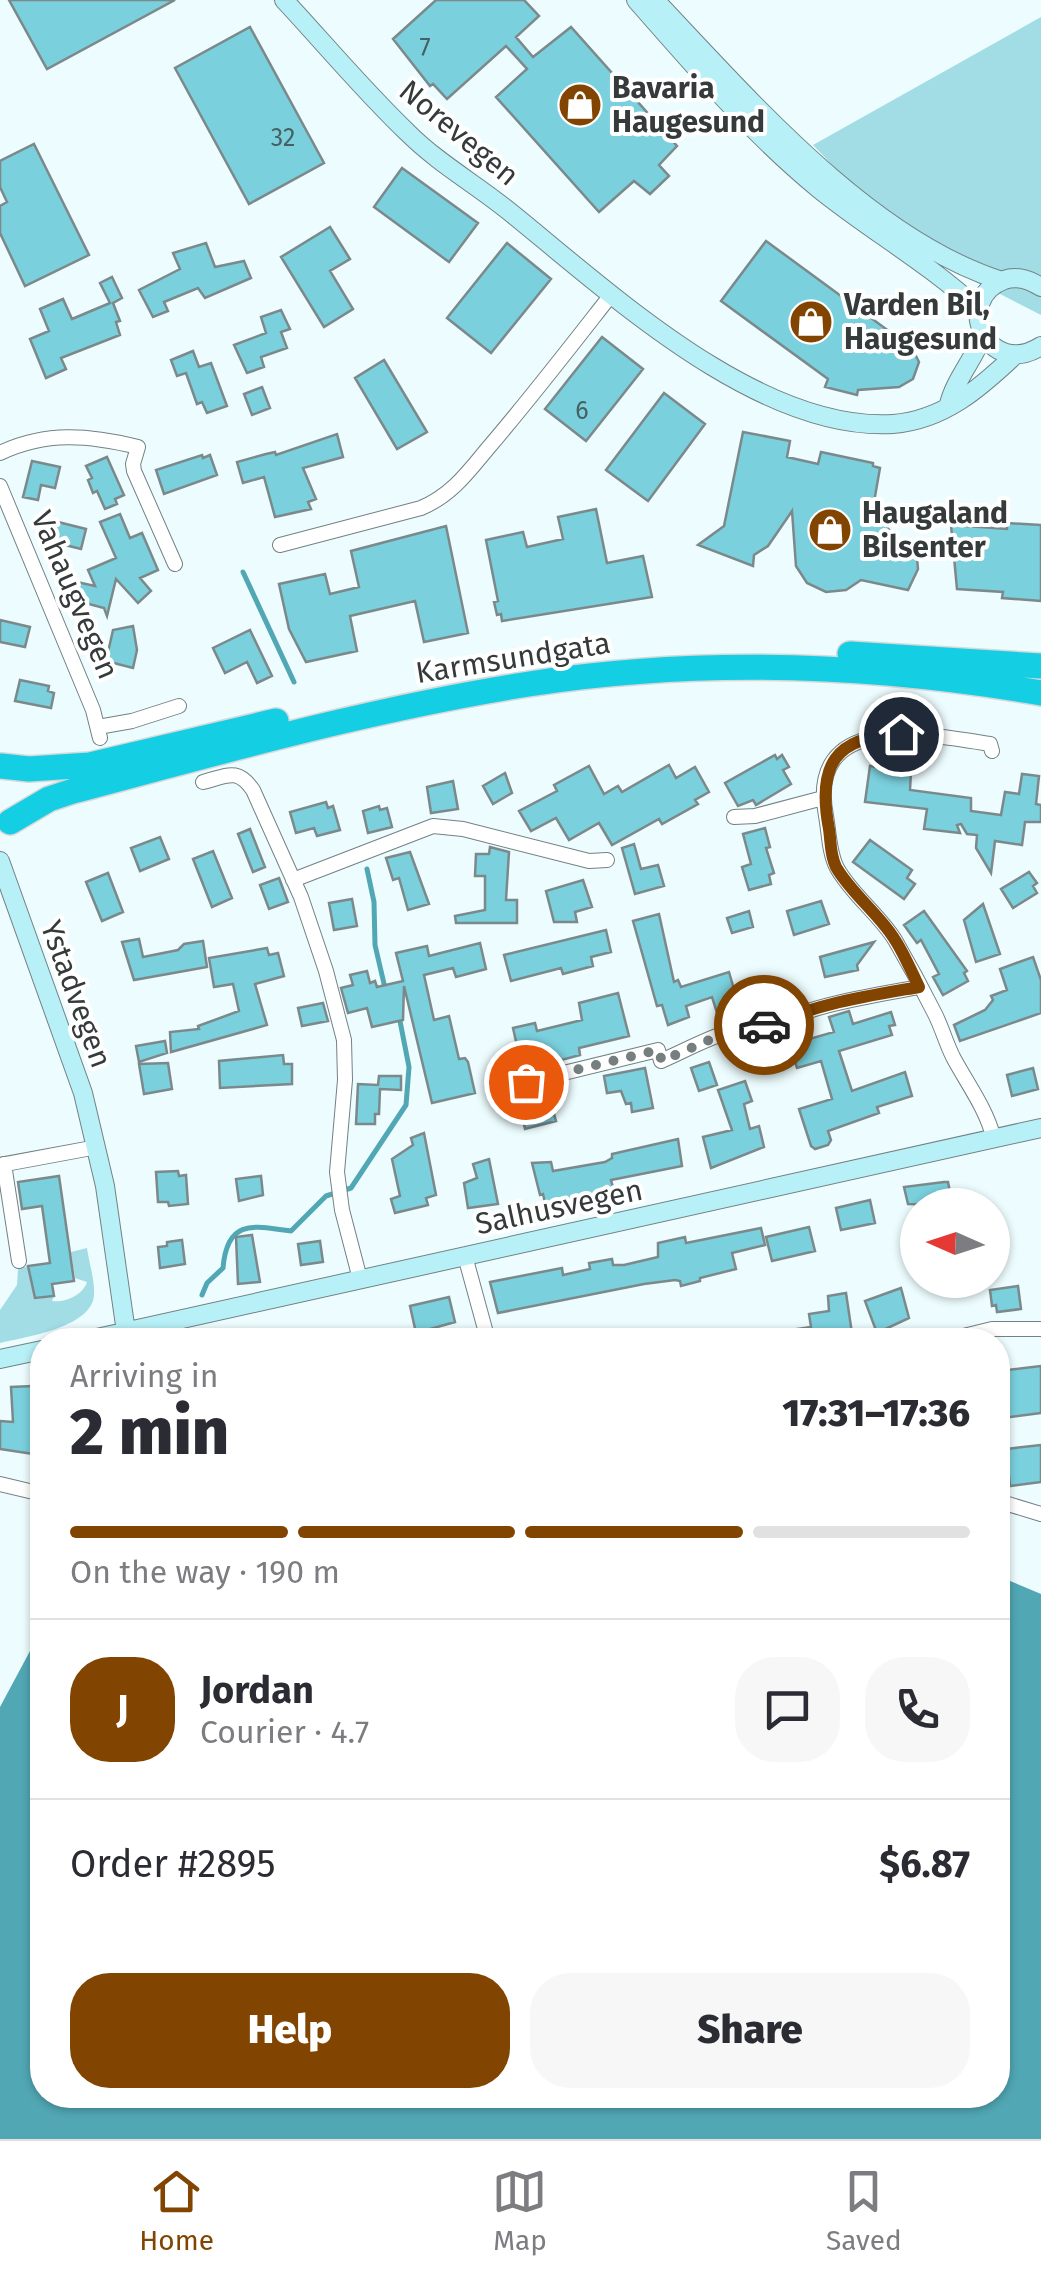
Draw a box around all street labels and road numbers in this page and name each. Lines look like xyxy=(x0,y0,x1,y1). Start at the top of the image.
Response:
street label: Norevegen xyxy=(392,73,526,193)
street label: Vahaugvegen xyxy=(23,506,127,684)
street label: Karmsundgata xyxy=(413,625,613,691)
street label: Ystadvegen xyxy=(33,916,119,1072)
street label: Salhusvegen xyxy=(472,1172,646,1242)

